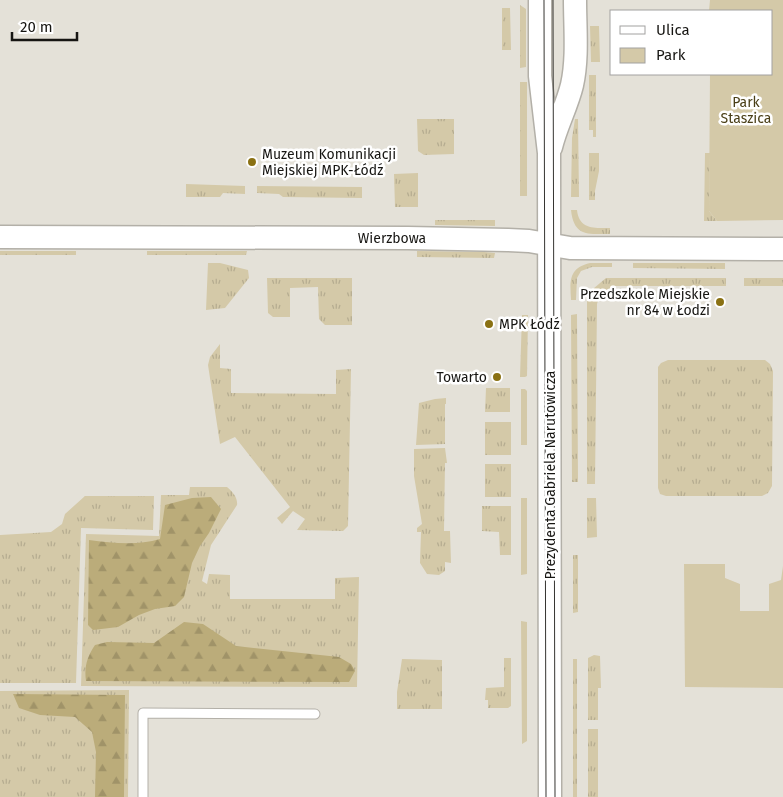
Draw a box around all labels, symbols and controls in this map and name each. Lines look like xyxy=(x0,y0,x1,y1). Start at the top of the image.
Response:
scale bar xyxy=(12,10,78,42)
legend xyxy=(610,10,773,75)
text: 20 m xyxy=(20,18,53,36)
text: Ulica xyxy=(656,21,690,39)
text: Park xyxy=(656,46,686,64)
park label: Park Staszica xyxy=(721,94,771,127)
place label: Muzeum Komunikacji Miejskiej MPK-Łódź xyxy=(262,146,396,179)
marker: Muzeum Komunikacji Miejskiej MPK-Łódź xyxy=(246,156,258,168)
street label: Wierzbowa xyxy=(358,230,426,247)
place label: Przedszkole Miejskie nr 84 w Łodzi xyxy=(580,286,710,319)
marker: Przedszkole Miejskie nr 84 w Łodzi xyxy=(714,296,726,308)
place label: MPK Łódź xyxy=(499,316,560,333)
marker: MPK Łódź xyxy=(483,318,495,330)
place label: Towarto xyxy=(436,369,487,386)
marker: Towarto xyxy=(491,371,503,383)
street label: Prezydenta Gabriela Narutowicza xyxy=(542,371,559,579)

